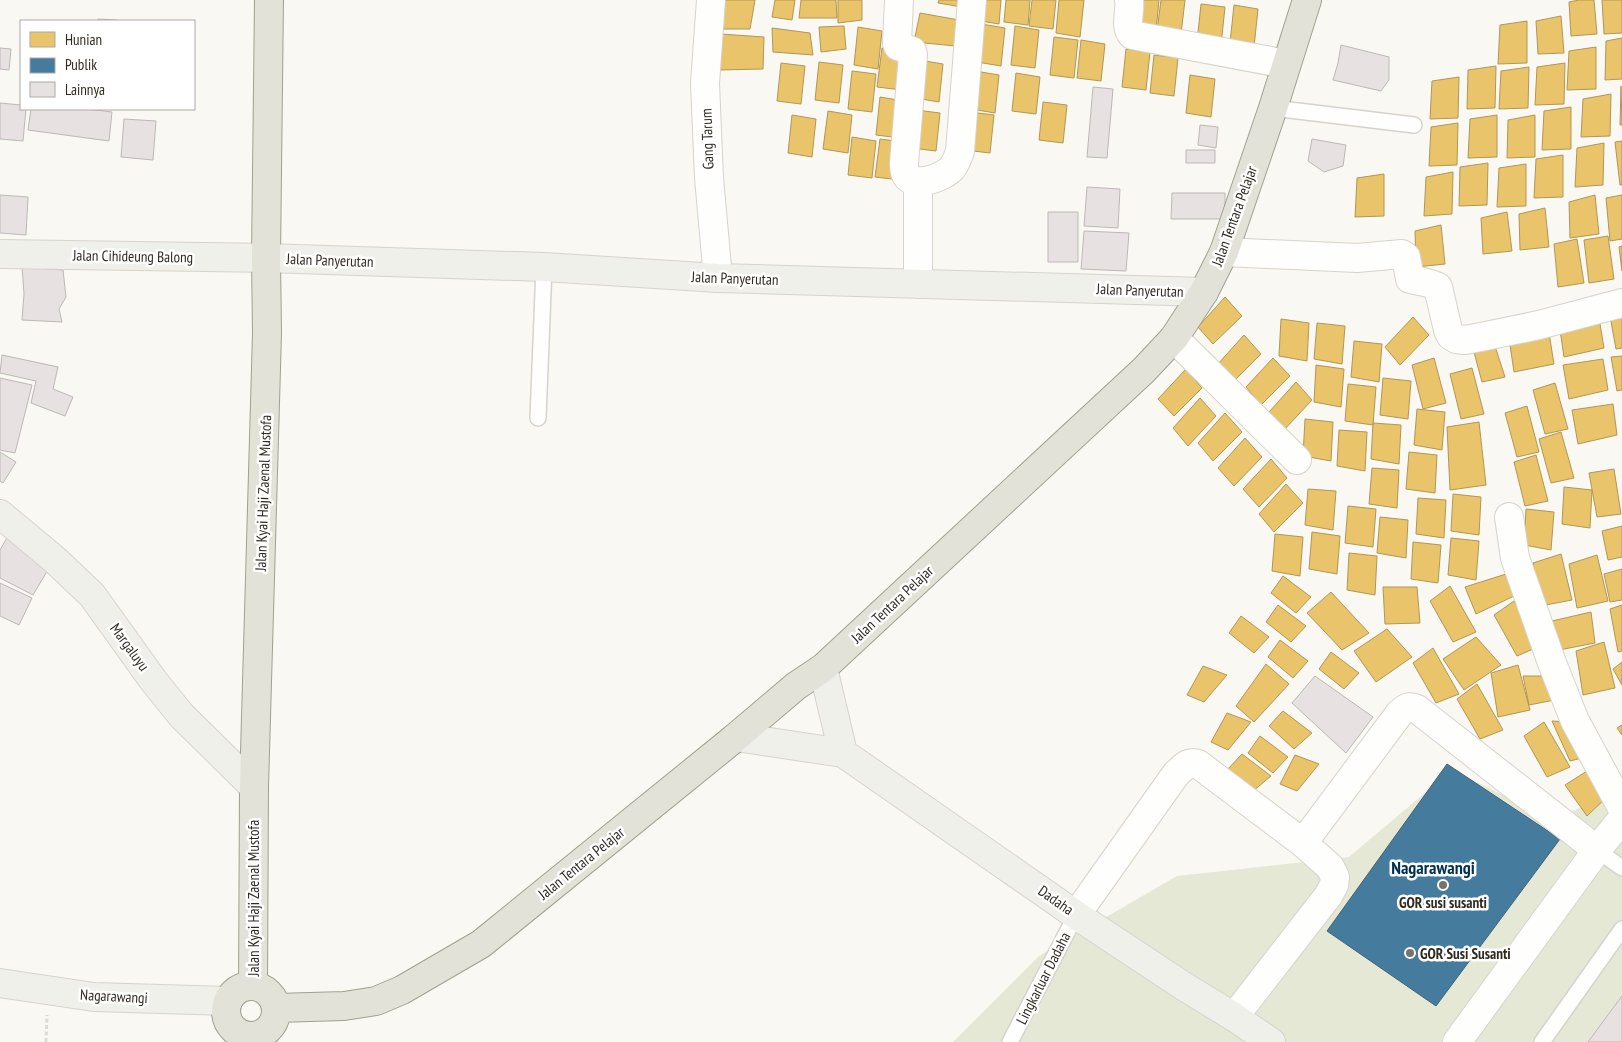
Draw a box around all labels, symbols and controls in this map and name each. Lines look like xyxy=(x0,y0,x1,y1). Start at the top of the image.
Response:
legend xyxy=(20,20,195,110)
text: Hunian xyxy=(65,30,102,49)
text: Publik xyxy=(65,55,97,74)
text: Lainnya xyxy=(65,80,105,99)
street label: Gang Tarum xyxy=(696,108,718,170)
street label: Jalan Tentara Pelajar xyxy=(1207,162,1261,270)
street label: Jalan Cihideung Balong xyxy=(72,245,193,267)
street label: Jalan Panyerutan xyxy=(285,249,374,271)
street label: Jalan Panyerutan xyxy=(690,267,779,289)
street label: Jalan Panyerutan xyxy=(1095,279,1184,301)
street label: Jalan Kyai Haji Zaenal Mustofa xyxy=(251,415,275,572)
street label: Jalan Tentara Pelajar xyxy=(846,561,938,648)
street label: Margaluyu xyxy=(106,619,154,675)
street label: Jalan Kyai Haji Zaenal Mustofa xyxy=(244,820,263,977)
street label: Jalan Tentara Pelajar xyxy=(533,822,629,904)
district label: Nagarawangi xyxy=(1391,856,1475,879)
marker: GOR susi susanti xyxy=(1437,879,1449,891)
street label: Dadaha xyxy=(1035,881,1077,919)
place label: GOR susi susanti xyxy=(1399,893,1487,912)
street label: Lingkarluar Dadaha xyxy=(1012,929,1074,1027)
place label: GOR Susi Susanti xyxy=(1420,944,1511,963)
marker: GOR Susi Susanti xyxy=(1404,947,1416,959)
street label: Nagarawangi xyxy=(80,985,148,1007)

